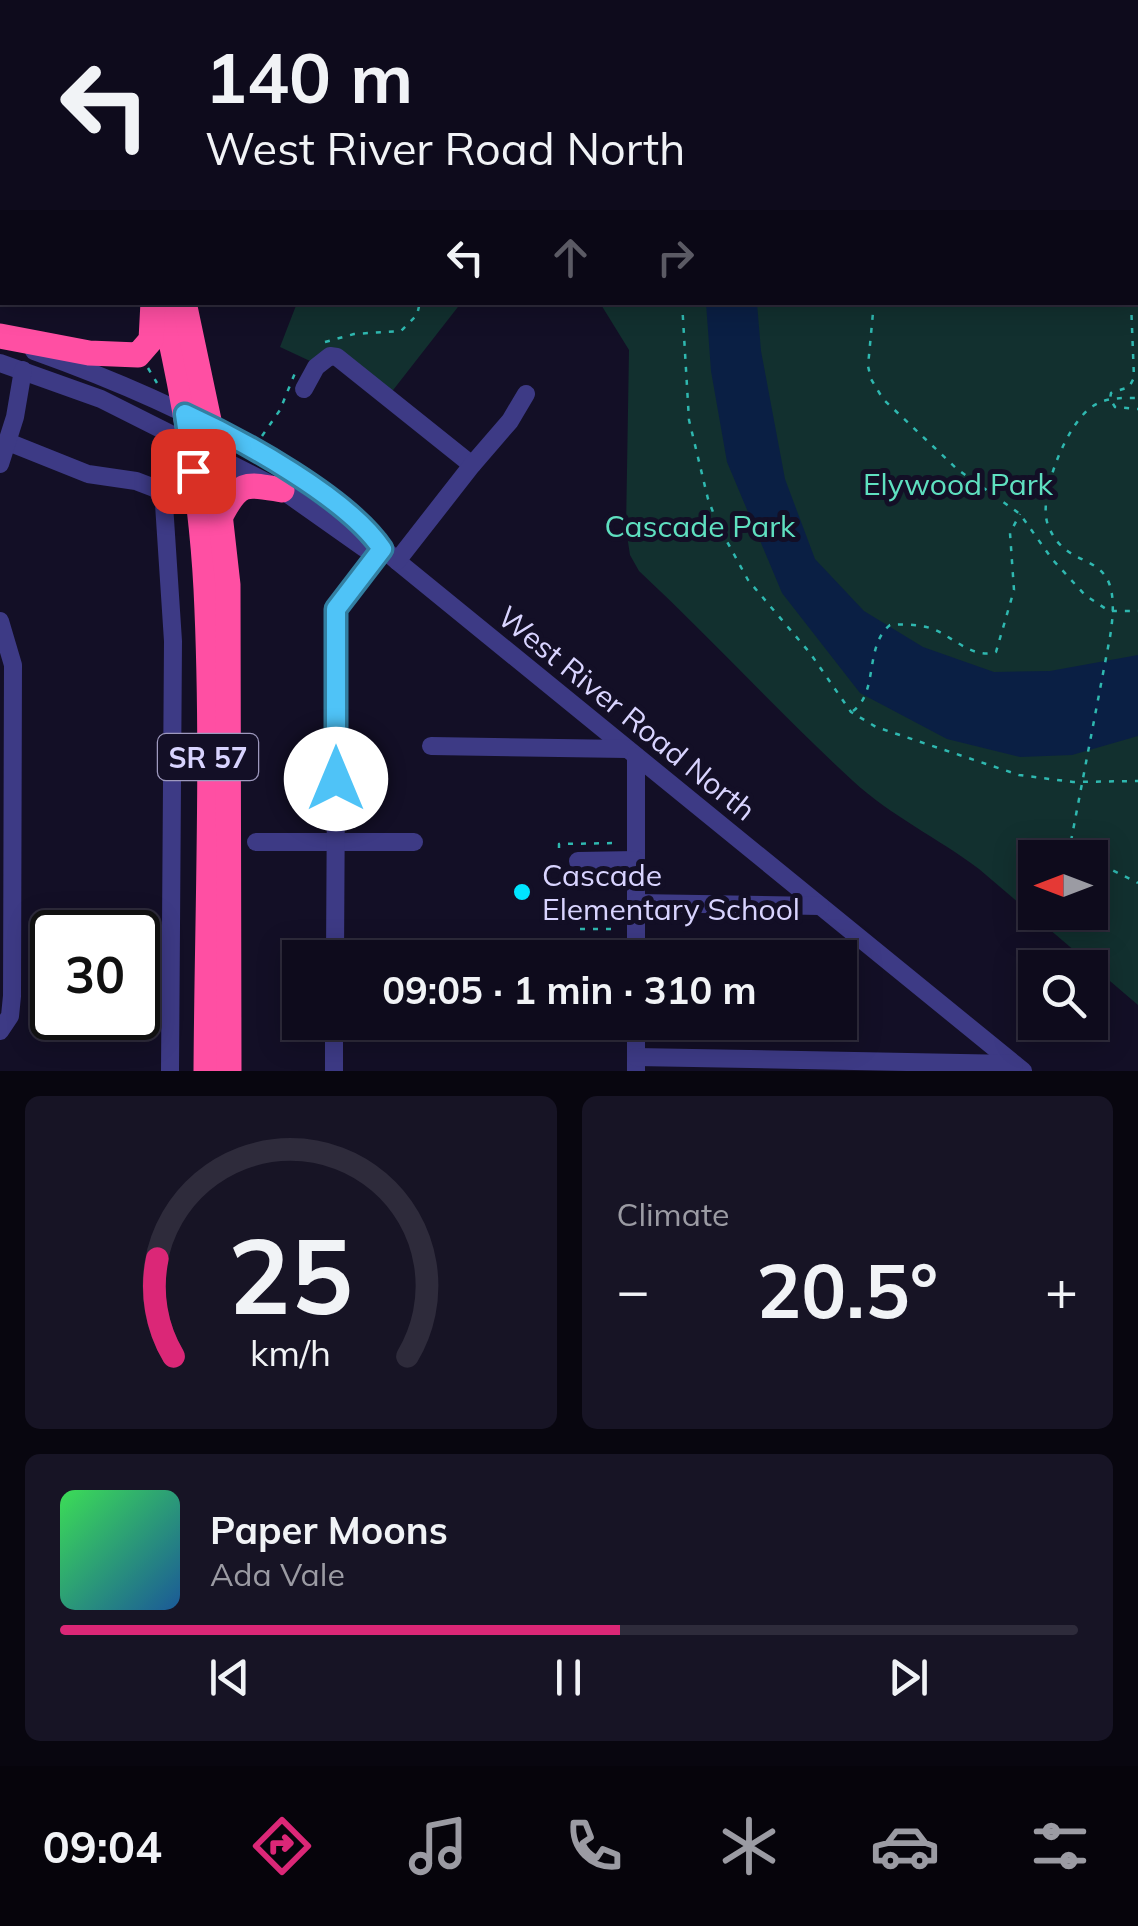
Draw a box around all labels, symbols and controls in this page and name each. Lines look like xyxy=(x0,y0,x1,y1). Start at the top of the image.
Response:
text: 140 m xyxy=(205,33,413,121)
icon: left xyxy=(40,40,170,170)
text: West River Road North xyxy=(205,120,685,176)
icon: left xyxy=(438,230,493,285)
icon: ahead xyxy=(543,230,598,285)
icon: right xyxy=(648,230,703,285)
pin xyxy=(151,429,236,514)
icon: arrive xyxy=(166,444,221,499)
park label: Elywood Park xyxy=(863,465,1054,503)
park label: Cascade Park xyxy=(605,507,796,545)
street label: West River Road North xyxy=(491,597,763,829)
position arrow xyxy=(284,727,388,831)
road number: SR 57 xyxy=(158,734,258,780)
north arrow xyxy=(1018,840,1108,930)
map controls xyxy=(1018,840,1108,1040)
place label: Cascade Elementary School xyxy=(542,856,800,928)
marker: Cascade Elementary School xyxy=(511,881,533,903)
speed limit sign: 30 xyxy=(30,910,160,1040)
button: search xyxy=(1018,950,1108,1040)
text: 09:05 · 1 min · 310 m xyxy=(382,966,757,1014)
text: Climate xyxy=(617,1194,729,1234)
text: 25 xyxy=(228,1209,353,1340)
text: 20.5° xyxy=(756,1243,938,1337)
text: − xyxy=(617,1255,650,1324)
text: + xyxy=(1045,1255,1078,1324)
text: km/h xyxy=(250,1330,331,1375)
text: Paper Moons xyxy=(210,1506,448,1554)
text: Ada Vale xyxy=(210,1554,345,1594)
icon: previous xyxy=(202,1650,257,1705)
icon: pause xyxy=(541,1650,596,1705)
icon: next xyxy=(881,1650,936,1705)
icon: directions xyxy=(247,1811,317,1881)
icon: music xyxy=(403,1811,473,1881)
icon: phone xyxy=(559,1811,629,1881)
icon: climate xyxy=(714,1811,784,1881)
icon: car xyxy=(870,1811,940,1881)
icon: filters xyxy=(1025,1811,1095,1881)
text: 09:04 xyxy=(43,1818,162,1874)

